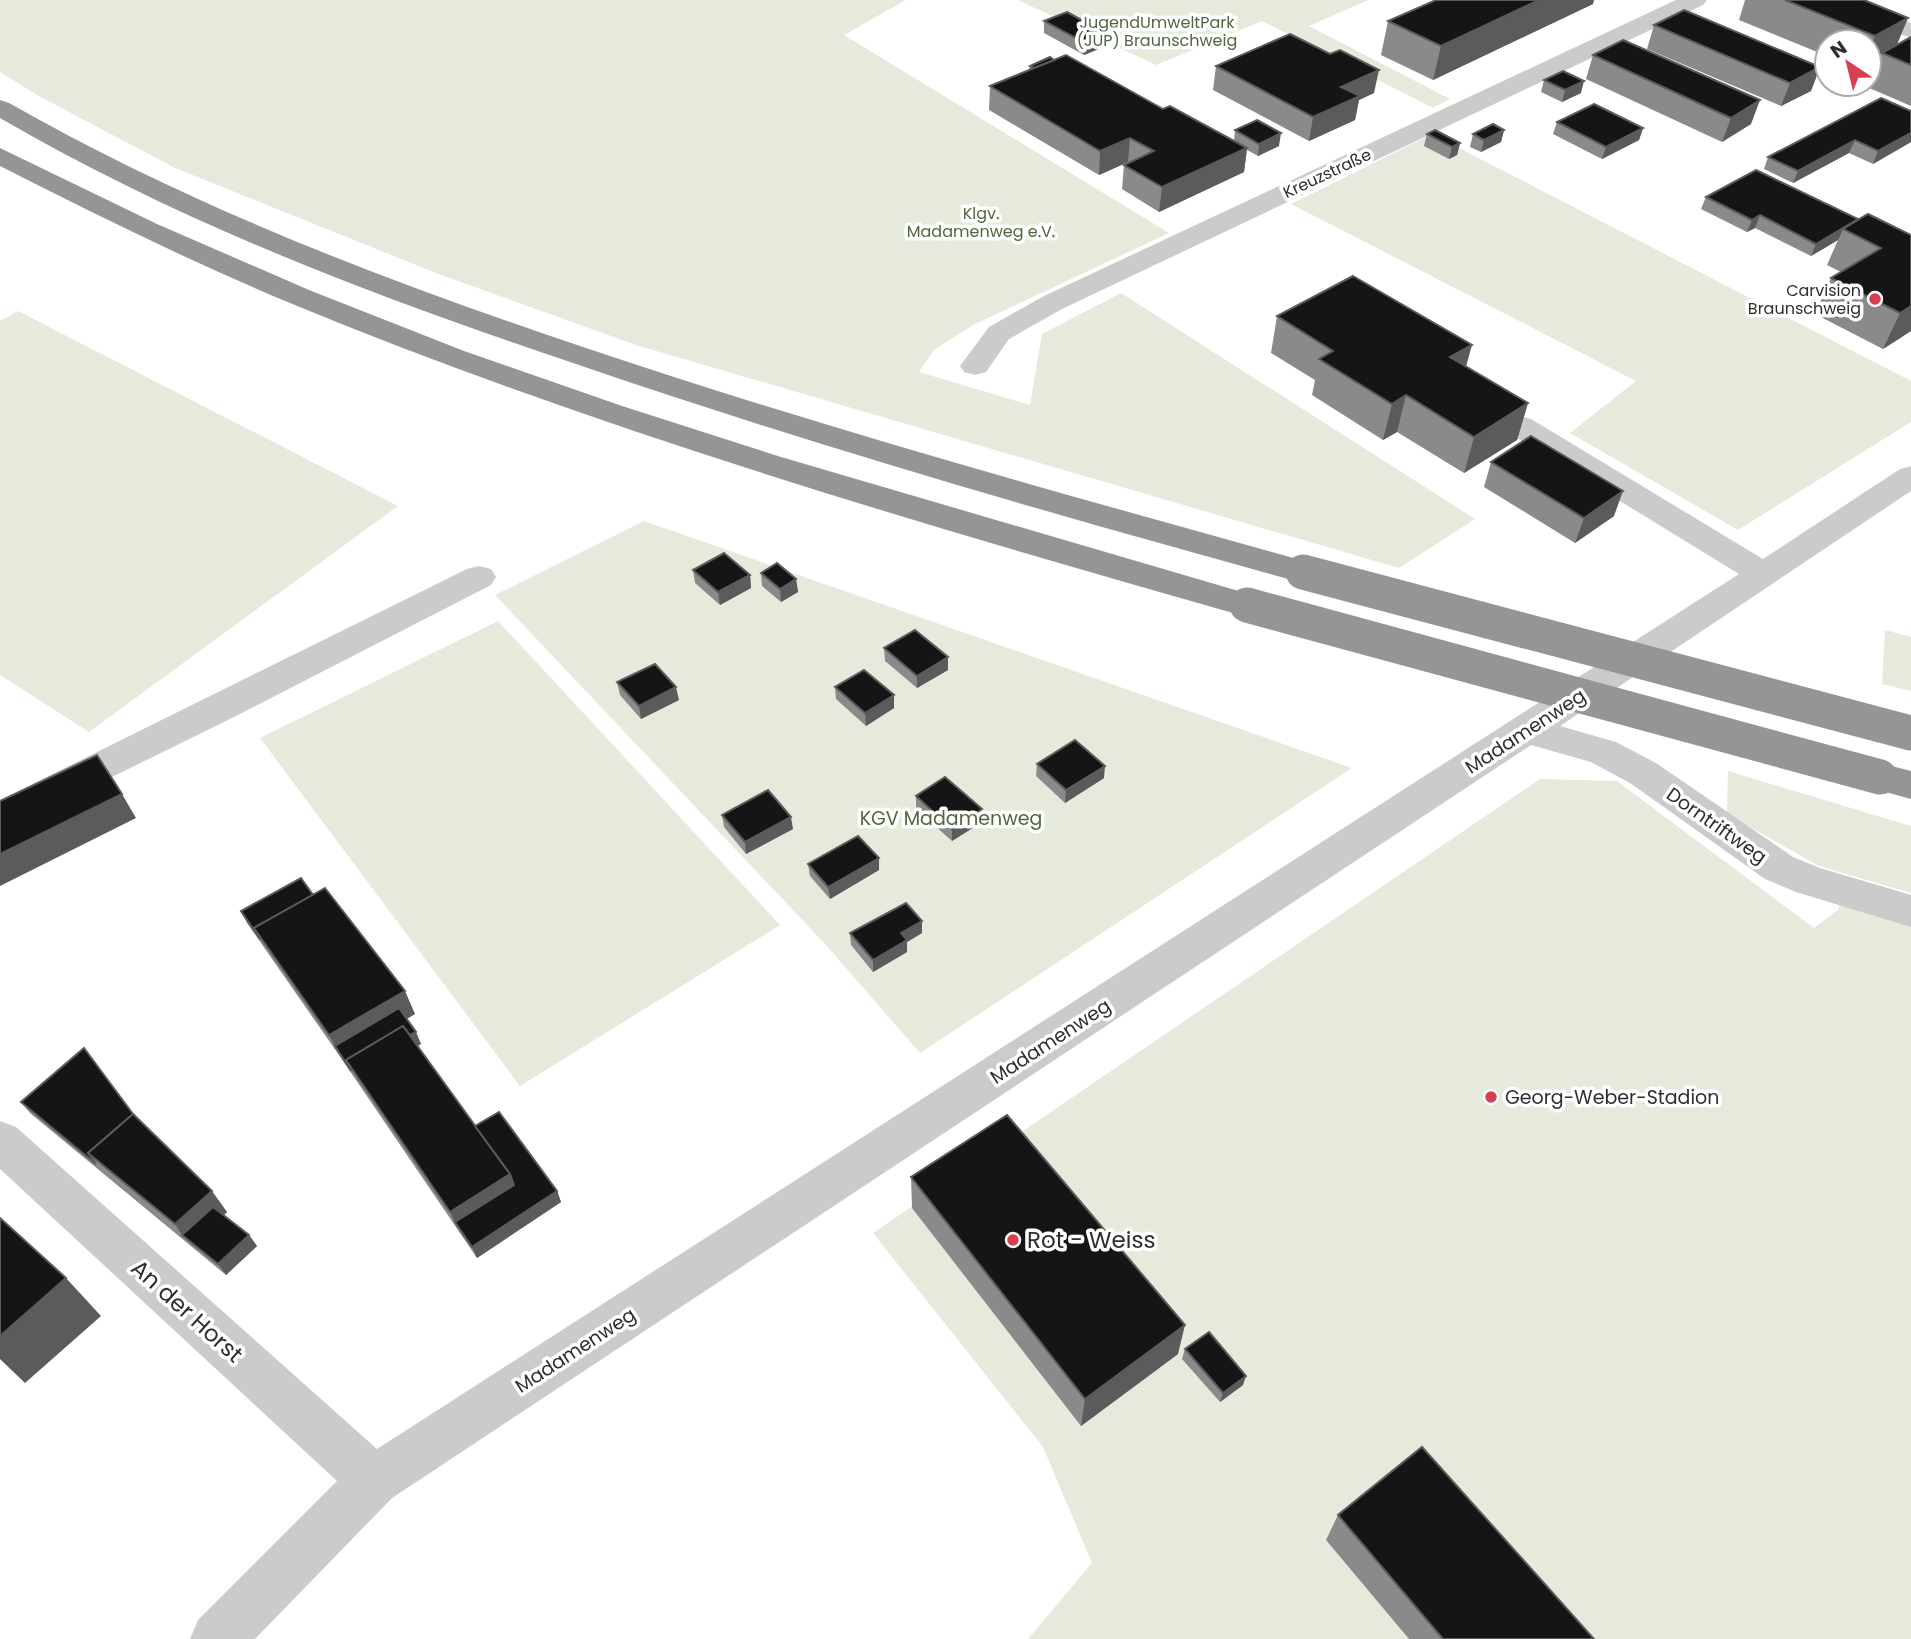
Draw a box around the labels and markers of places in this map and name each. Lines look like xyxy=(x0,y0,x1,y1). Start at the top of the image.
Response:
place label: Carvision Braunschweig xyxy=(1748,279,1861,320)
marker: Carvision Braunschweig xyxy=(1867,291,1883,307)
place label: Georg-Weber-Stadion xyxy=(1505,1084,1719,1111)
marker: Georg-Weber-Stadion xyxy=(1483,1089,1499,1105)
place label: Rot - Weiss xyxy=(1027,1224,1155,1256)
marker: Rot - Weiss xyxy=(1005,1232,1021,1248)

